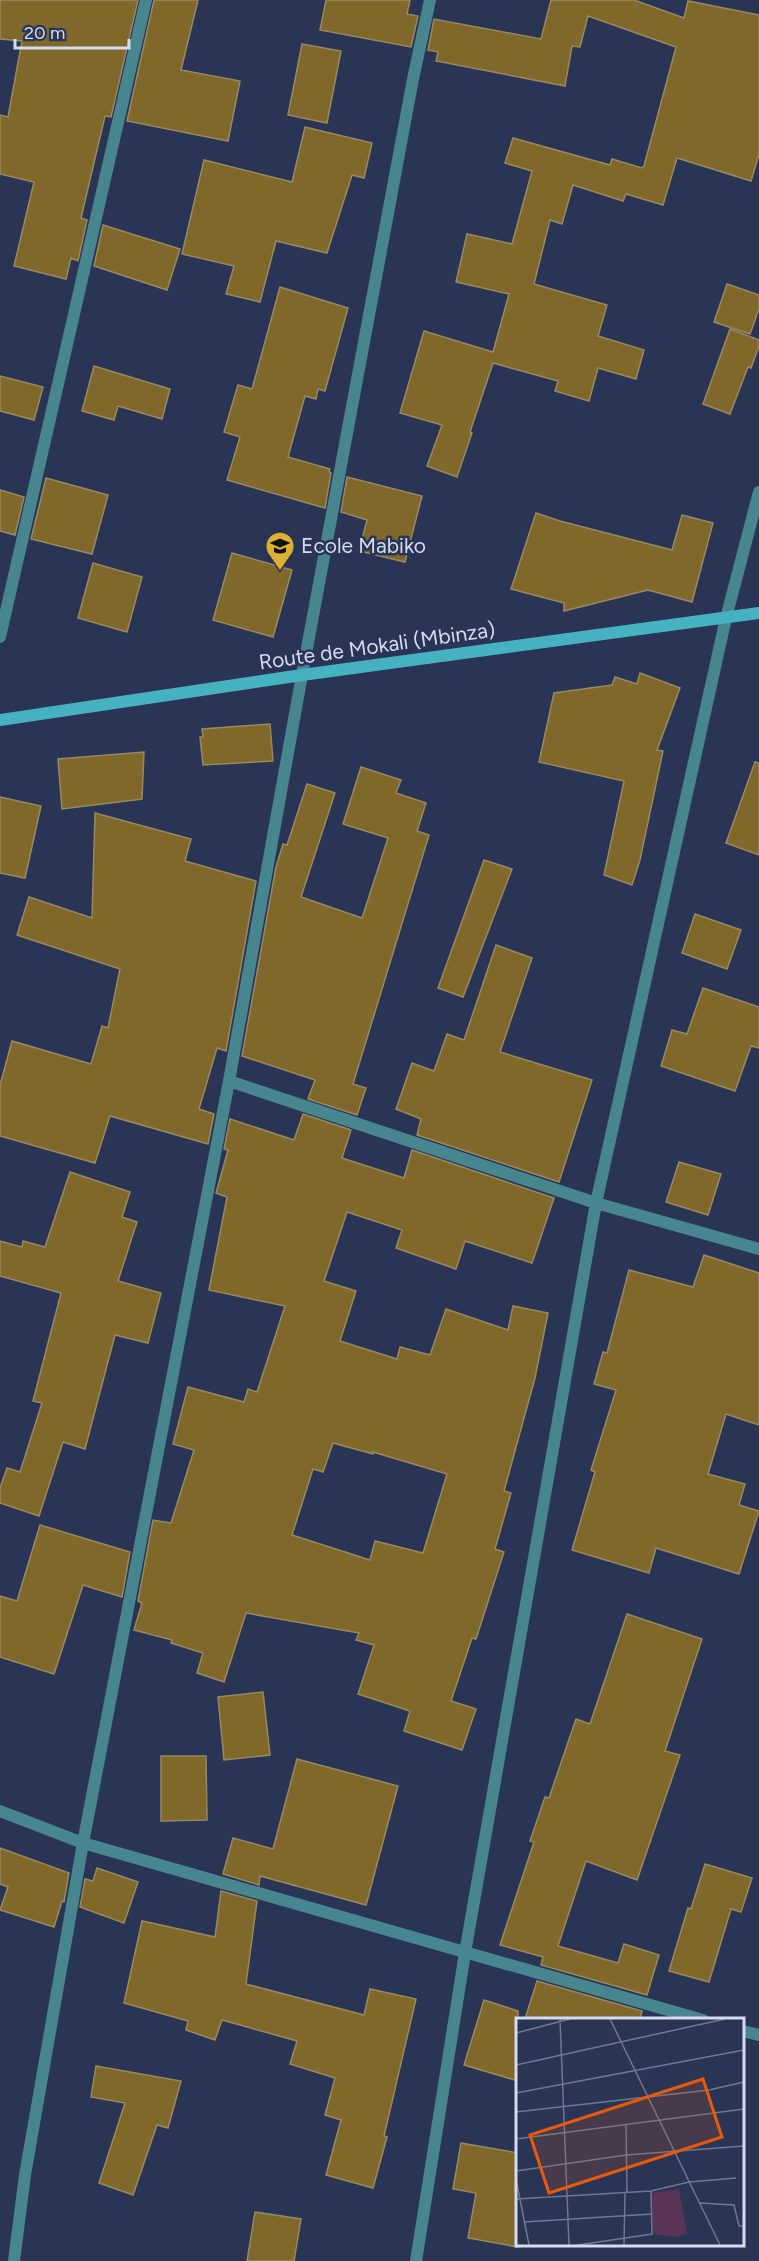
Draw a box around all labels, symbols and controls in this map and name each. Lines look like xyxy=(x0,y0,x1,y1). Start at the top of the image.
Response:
scale bar xyxy=(15,12,129,50)
text: 20 m xyxy=(24,22,65,44)
school or university icon: Ecole Mabiko xyxy=(264,530,296,572)
place label: Ecole Mabiko xyxy=(301,533,426,558)
street label: Route de Mokali (Mbinza) xyxy=(257,617,497,674)
inset map xyxy=(516,2018,744,2246)

